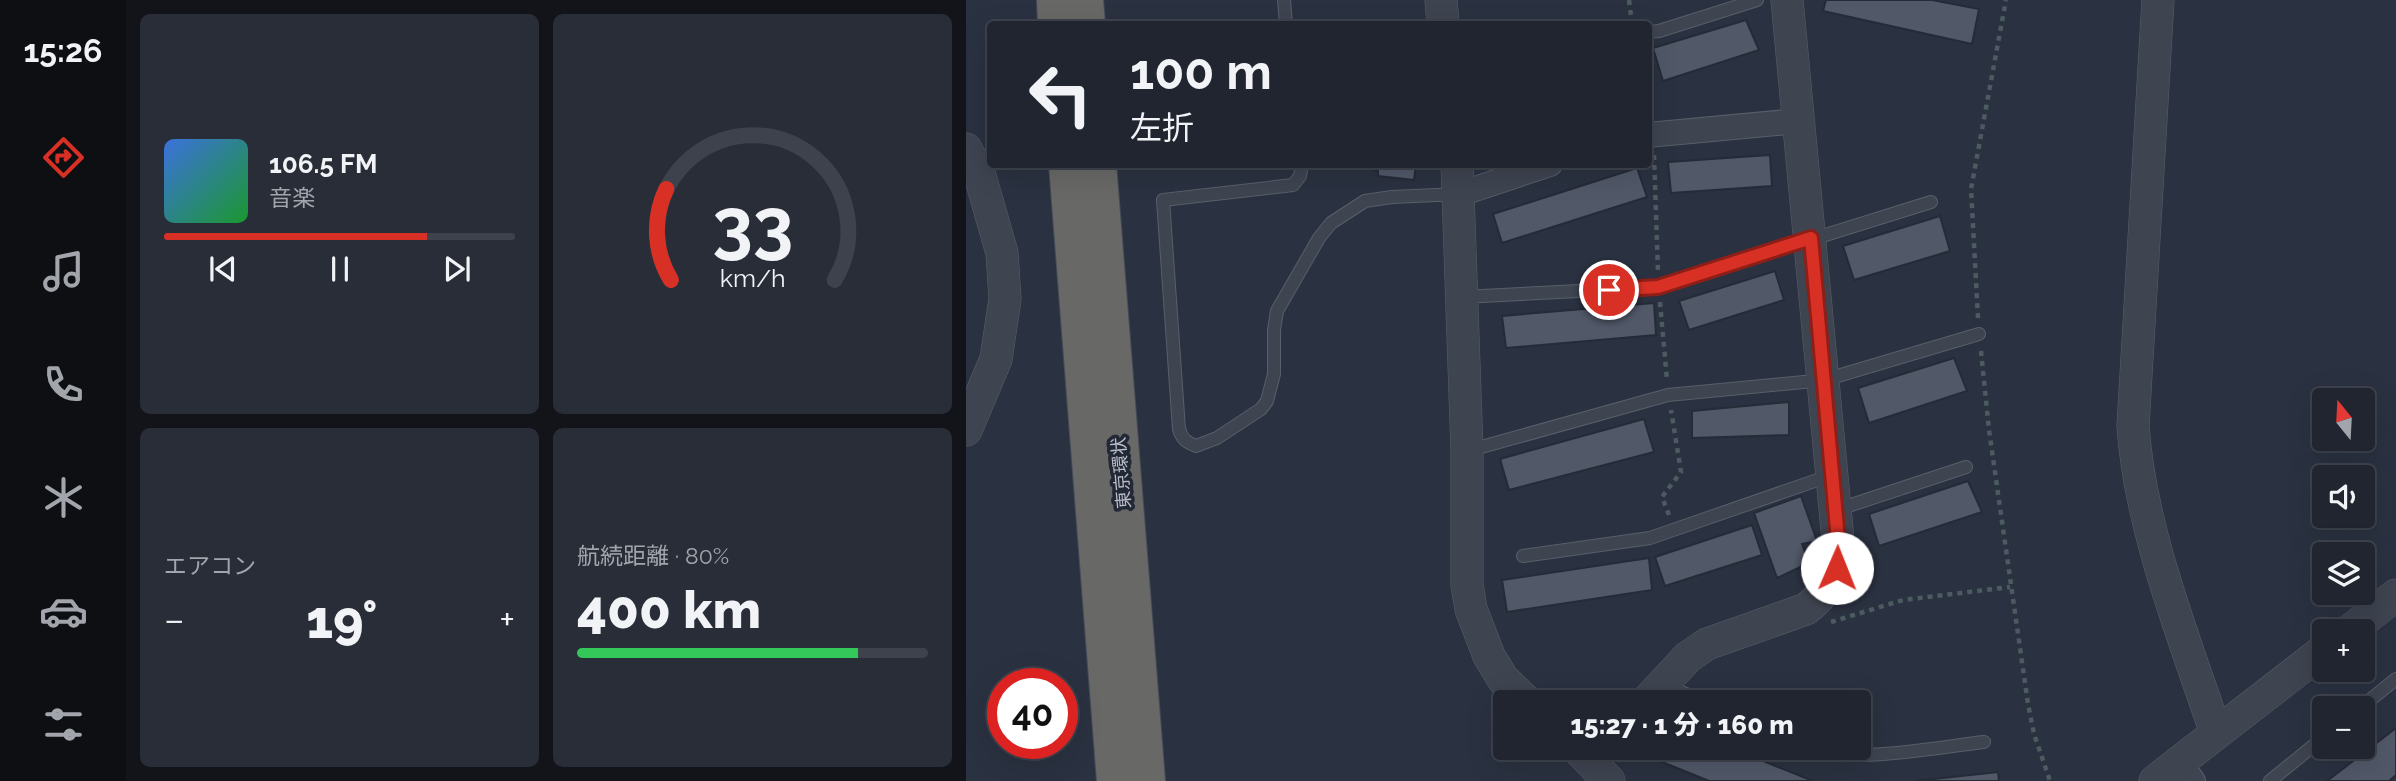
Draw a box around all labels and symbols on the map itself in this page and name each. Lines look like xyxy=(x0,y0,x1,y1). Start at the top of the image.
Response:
pin xyxy=(1579,260,1639,320)
north arrow xyxy=(2312,388,2375,452)
street label: 東京環状 xyxy=(1107,436,1135,510)
position arrow xyxy=(1800,531,1874,605)
speed limit sign: 40 xyxy=(987,668,1078,759)

